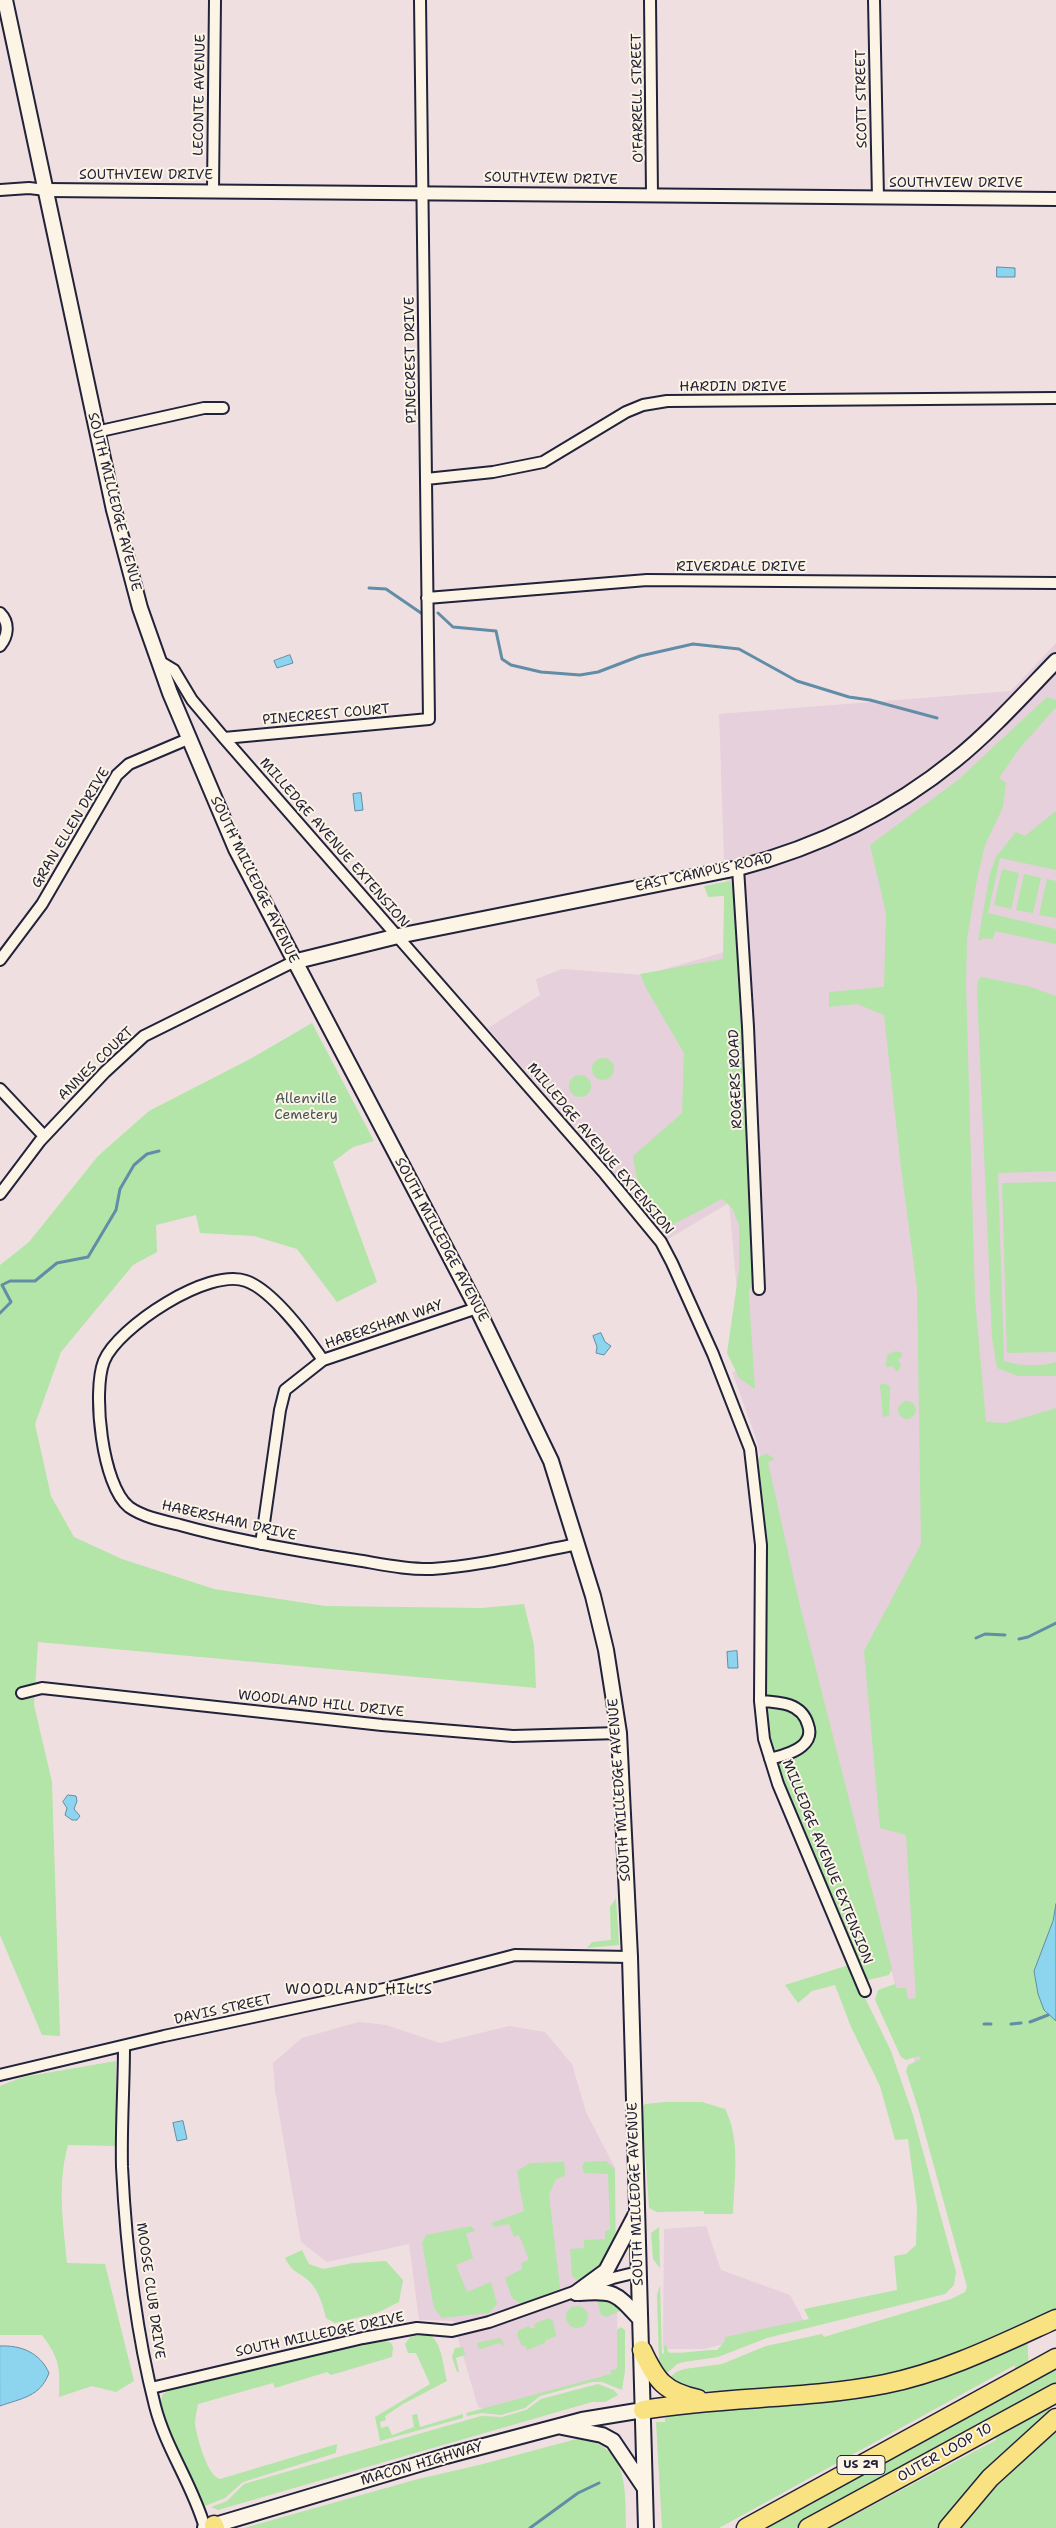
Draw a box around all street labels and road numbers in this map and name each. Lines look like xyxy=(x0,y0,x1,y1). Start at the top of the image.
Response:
street label: O'FARRELL STREET xyxy=(628,33,648,163)
street label: LECONTE AVENUE xyxy=(191,34,209,156)
street label: SCOTT STREET xyxy=(853,50,871,148)
street label: SOUTHVIEW DRIVE xyxy=(79,167,213,183)
street label: SOUTHVIEW DRIVE xyxy=(484,169,618,189)
street label: SOUTHVIEW DRIVE xyxy=(889,175,1023,191)
street label: PINECREST DRIVE xyxy=(401,296,421,424)
street label: HARDIN DRIVE xyxy=(679,379,787,395)
street label: SOUTH MILLEDGE AVENUE xyxy=(84,411,144,593)
street label: RIVERDALE DRIVE xyxy=(676,559,806,575)
street label: PINECREST COURT xyxy=(262,701,390,729)
street label: MILLEDGE AVENUE EXTENSION xyxy=(256,755,412,931)
street label: GRAN ELLEN DRIVE xyxy=(28,765,114,891)
street label: SOUTH MILLEDGE AVENUE xyxy=(206,794,302,966)
street label: EAST CAMPUS ROAD xyxy=(634,850,774,896)
street label: ANNES COURT xyxy=(55,1024,137,1104)
street label: ROGERS ROAD xyxy=(726,1029,746,1129)
street label: MILLEDGE AVENUE EXTENSION xyxy=(523,1060,677,1238)
street label: SOUTH MILLEDGE AVENUE xyxy=(390,1155,492,1325)
street label: HABERSHAM WAY xyxy=(323,1297,445,1353)
street label: HABERSHAM DRIVE xyxy=(160,1497,298,1545)
street label: WOODLAND HILL DRIVE xyxy=(237,1687,405,1721)
street label: SOUTH MILLEDGE AVENUE xyxy=(605,1698,635,1882)
street label: MILLEDGE AVENUE EXTENSION xyxy=(778,1757,876,1967)
street label: DAVIS STREET xyxy=(173,1991,273,2029)
street label: SOUTH MILLEDGE AVENUE xyxy=(624,2102,648,2286)
street label: MOOSE CLUB DRIVE xyxy=(132,2222,168,2360)
street label: SOUTH MILLEDGE DRIVE xyxy=(234,2309,406,2361)
street label: OUTER LOOP 10 xyxy=(895,2420,995,2486)
street label: MACON HIGHWAY xyxy=(359,2439,485,2489)
road number: US 29 xyxy=(837,2456,885,2474)

